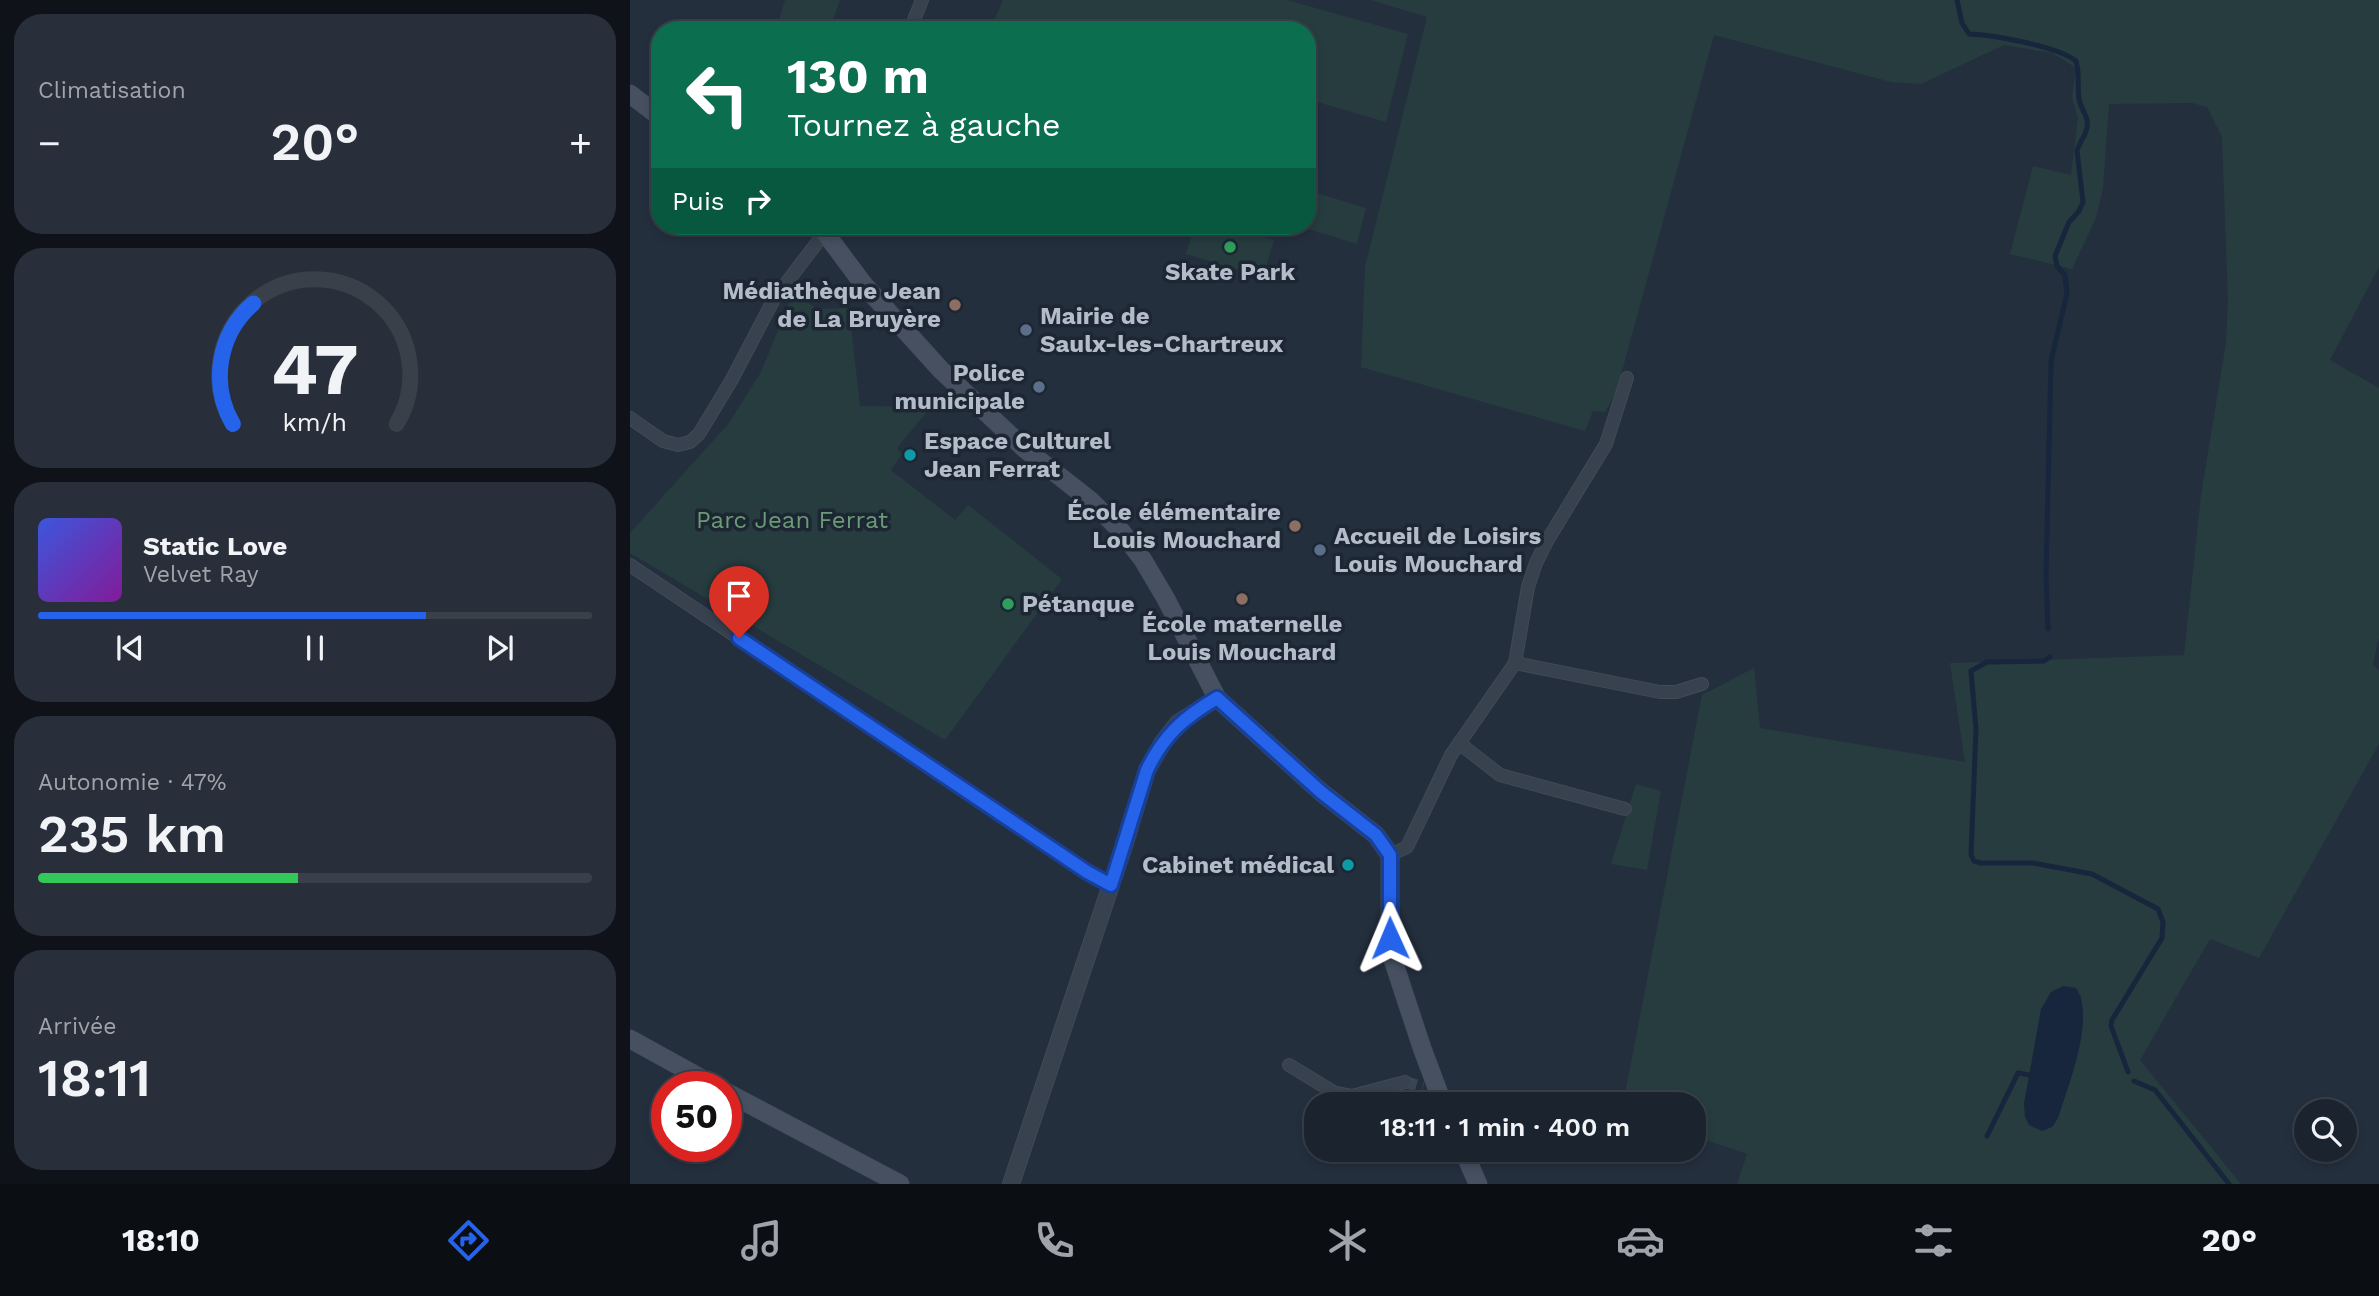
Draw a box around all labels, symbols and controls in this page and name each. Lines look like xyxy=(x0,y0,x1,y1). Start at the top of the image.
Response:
text: 130 m xyxy=(787,47,929,105)
icon: left xyxy=(672,49,763,140)
text: Climatisation xyxy=(38,77,186,104)
text: Tournez à gauche xyxy=(787,106,1060,144)
text: 20° xyxy=(271,112,359,173)
text: − xyxy=(38,121,61,165)
text: + xyxy=(569,121,592,165)
icon: right xyxy=(739,182,777,220)
text: Puis xyxy=(672,186,725,216)
marker: Skate Park xyxy=(1222,239,1238,255)
place label: Skate Park xyxy=(1165,258,1295,286)
place label: Médiathèque Jean de La Bruyère xyxy=(723,277,941,333)
marker: Médiathèque Jean de La Bruyère xyxy=(947,297,963,313)
place label: Mairie de Saulx-les-Chartreux xyxy=(1040,302,1283,358)
marker: Mairie de Saulx-les-Chartreux xyxy=(1018,322,1034,338)
text: 47 xyxy=(271,326,359,412)
place label: Police municipale xyxy=(895,359,1025,415)
marker: Police municipale xyxy=(1031,379,1047,395)
text: km/h xyxy=(283,408,347,437)
place label: Espace Culturel Jean Ferrat xyxy=(924,427,1111,483)
marker: Espace Culturel Jean Ferrat xyxy=(902,447,918,463)
place label: École élémentaire Louis Mouchard xyxy=(1067,498,1281,554)
park label: Parc Jean Ferrat xyxy=(696,506,888,534)
marker: École élémentaire Louis Mouchard xyxy=(1287,518,1303,534)
place label: Accueil de Loisirs Louis Mouchard xyxy=(1334,522,1542,578)
text: Static Love xyxy=(143,531,287,561)
marker: Accueil de Loisirs Louis Mouchard xyxy=(1312,542,1328,558)
text: Velvet Ray xyxy=(143,561,259,588)
pin xyxy=(709,566,769,638)
icon: arrive xyxy=(720,577,758,615)
place label: Pétanque xyxy=(1022,590,1135,618)
marker: École maternelle Louis Mouchard xyxy=(1234,591,1250,607)
marker: Pétanque xyxy=(1000,596,1016,612)
place label: École maternelle Louis Mouchard xyxy=(1142,610,1342,666)
icon: previous xyxy=(111,629,149,667)
icon: pause xyxy=(296,629,334,667)
icon: next xyxy=(481,629,519,667)
text: Autonomie · 47% xyxy=(38,769,226,796)
text: 235 km xyxy=(38,804,226,865)
place label: Cabinet médical xyxy=(1142,851,1334,879)
marker: Cabinet médical xyxy=(1340,857,1356,873)
position arrow xyxy=(1353,901,1427,975)
text: Arrivée xyxy=(38,1013,117,1040)
text: 18:11 xyxy=(38,1048,151,1109)
speed limit sign: 50 xyxy=(651,1071,742,1162)
map controls xyxy=(2294,1099,2357,1162)
button: search xyxy=(2294,1099,2357,1162)
text: 18:11 · 1 min · 400 m xyxy=(1380,1112,1630,1142)
icon: directions xyxy=(444,1216,493,1265)
icon: music xyxy=(737,1216,786,1265)
icon: phone xyxy=(1030,1216,1079,1265)
icon: climate xyxy=(1323,1216,1372,1265)
icon: car xyxy=(1616,1216,1665,1265)
icon: filters xyxy=(1909,1216,1958,1265)
text: 18:10 xyxy=(122,1221,200,1259)
text: 20° xyxy=(2201,1221,2257,1259)

